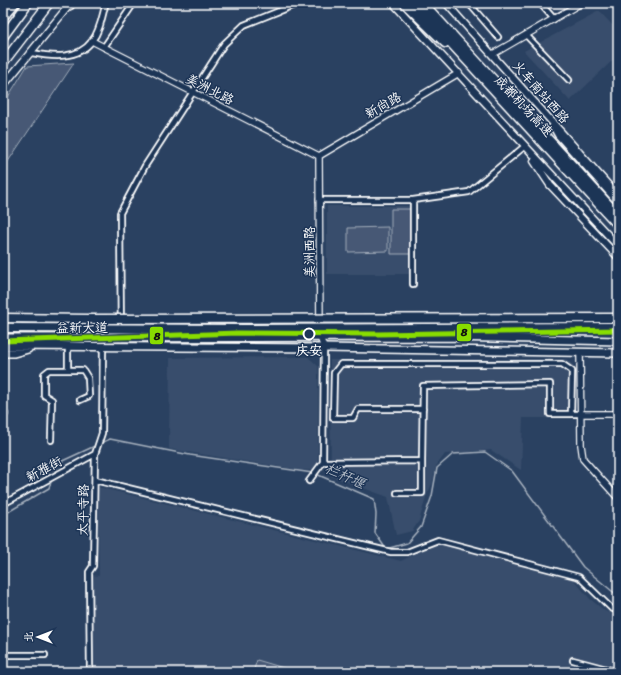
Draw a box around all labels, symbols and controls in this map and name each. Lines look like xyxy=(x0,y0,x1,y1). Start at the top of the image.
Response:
street label: 火车南站西路 xyxy=(507,55,575,129)
street label: 美洲北路 xyxy=(182,67,238,111)
street label: 成都机场高速 xyxy=(489,70,559,142)
street label: 新尚路 xyxy=(360,85,406,125)
street label: 美洲西路 xyxy=(298,226,321,278)
street label: 益新大道 xyxy=(56,316,108,339)
line badge: 8 xyxy=(456,323,472,342)
text: 8 xyxy=(460,323,468,342)
line badge: 8 xyxy=(149,326,164,345)
text: 8 xyxy=(153,327,161,346)
marker: 庆安 xyxy=(302,327,316,341)
place label: 庆安 xyxy=(296,339,322,362)
street label: 新雅街 xyxy=(21,450,67,488)
water label: 栏杆堰 xyxy=(321,456,371,497)
street label: 太平寺路 xyxy=(71,484,95,536)
north arrow xyxy=(18,617,58,657)
text: 北 xyxy=(19,632,38,643)

